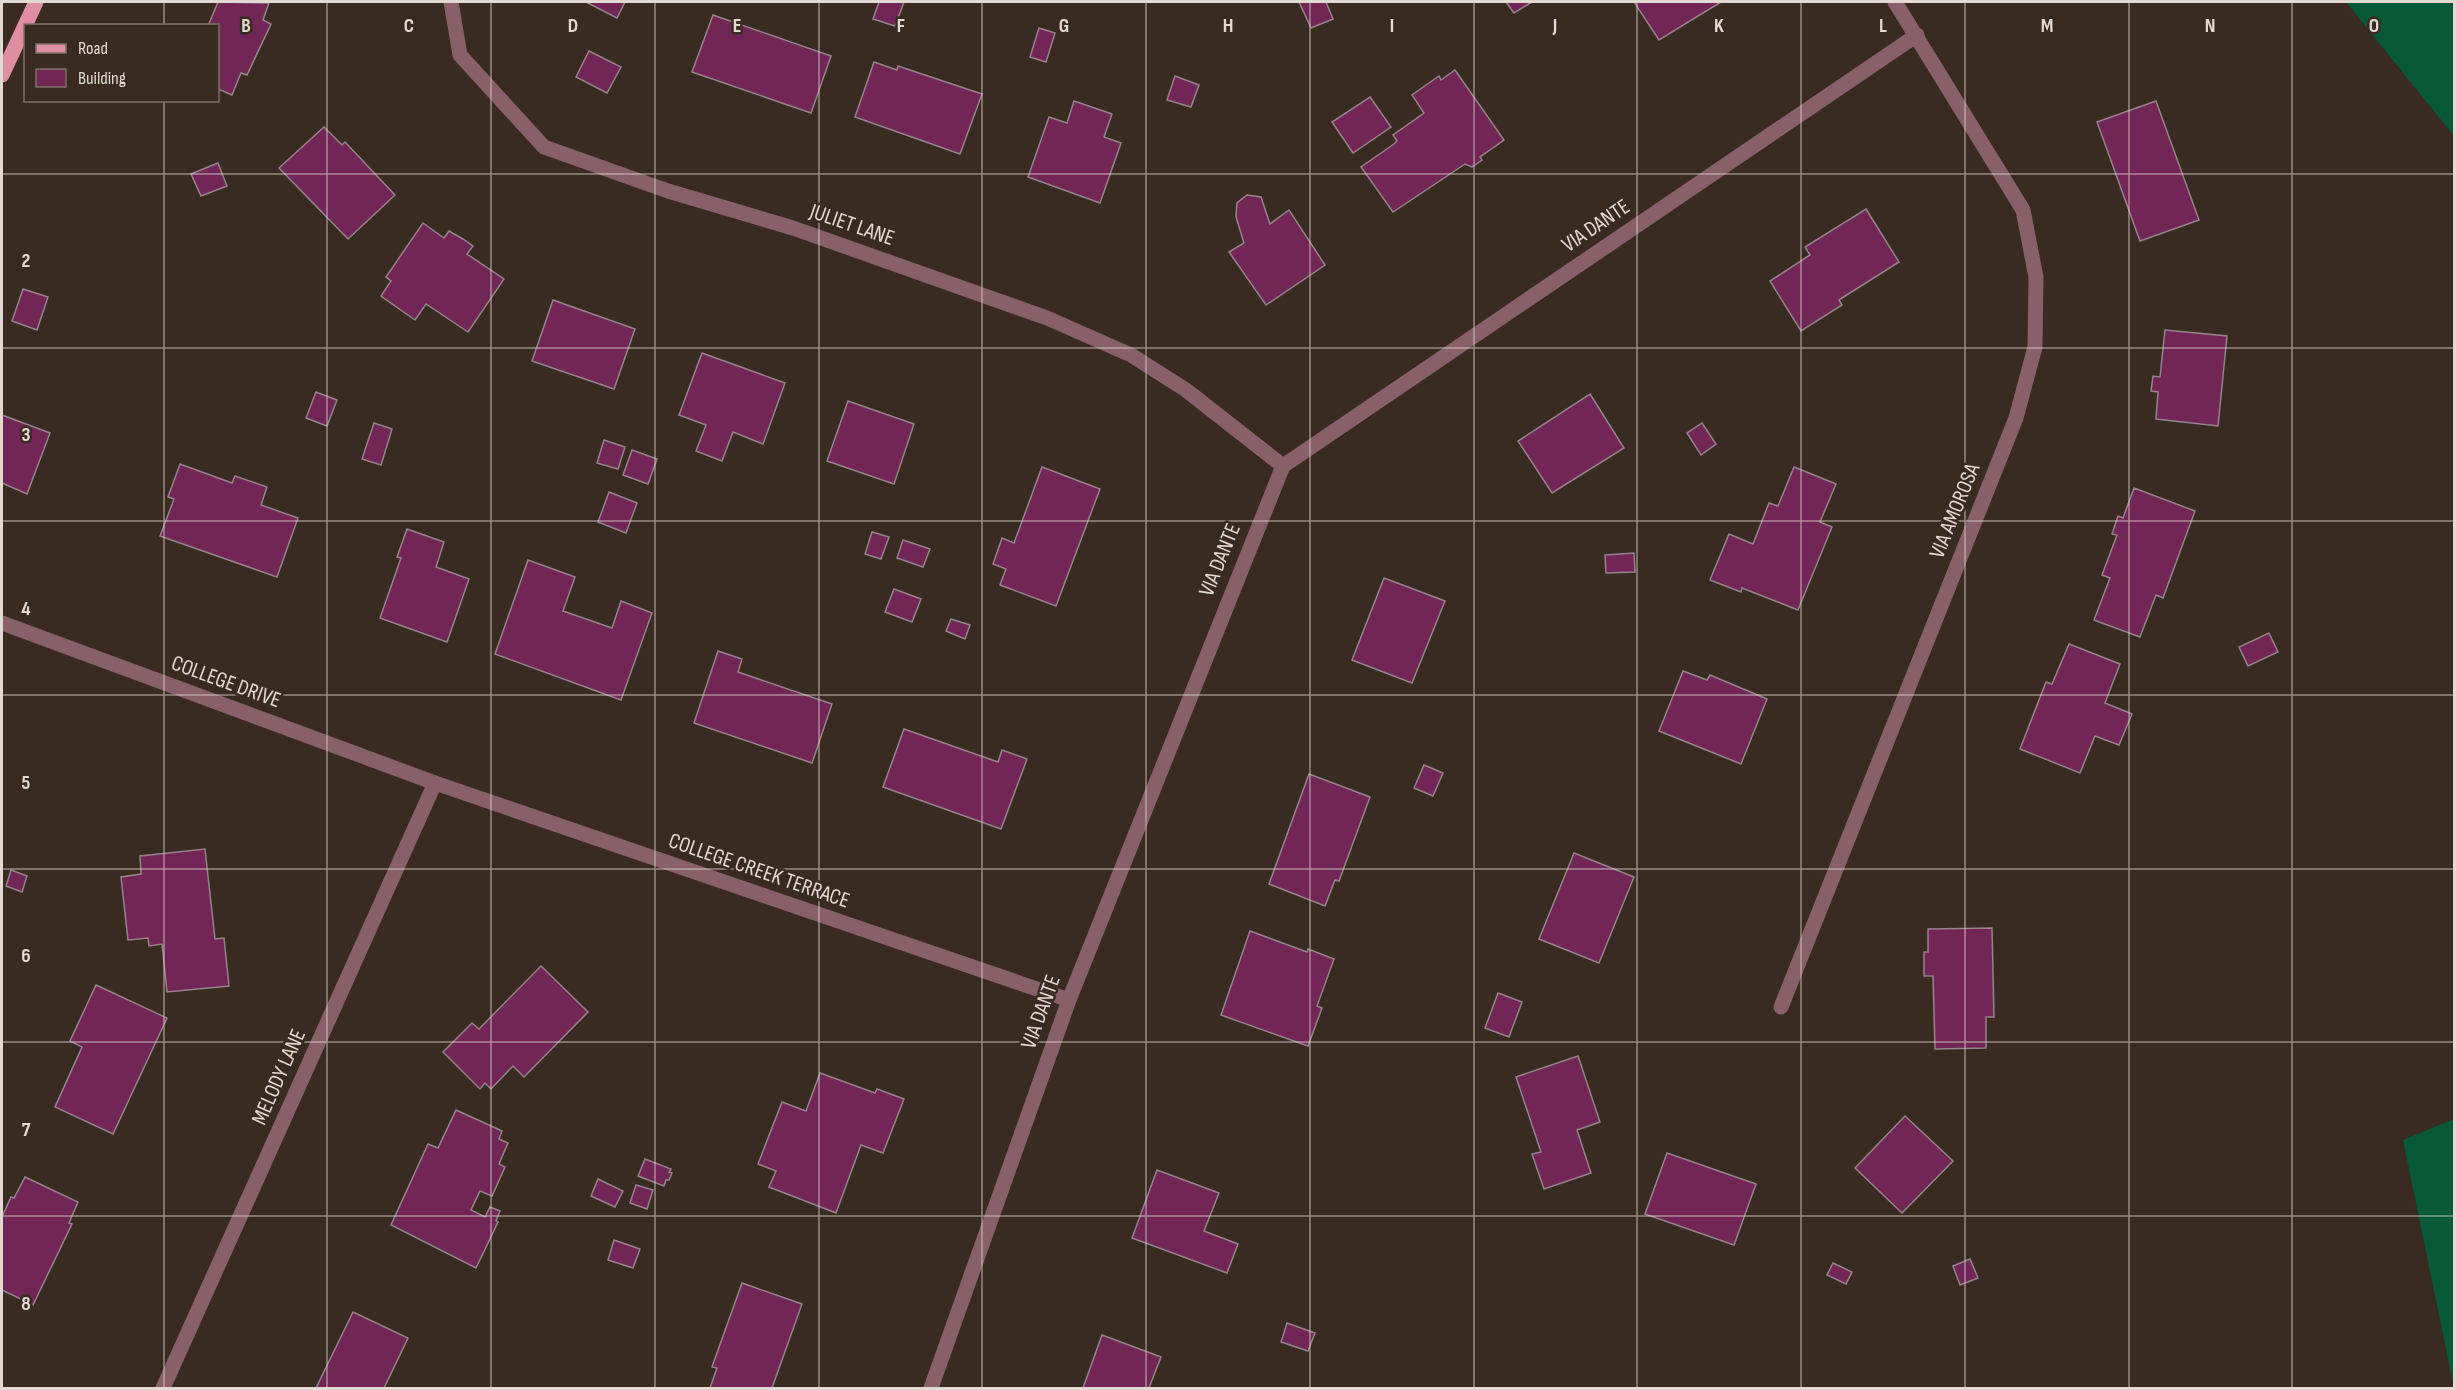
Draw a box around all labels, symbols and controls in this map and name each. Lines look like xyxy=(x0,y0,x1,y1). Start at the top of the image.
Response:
text: B xyxy=(241,14,251,38)
text: C xyxy=(404,14,414,38)
text: D xyxy=(568,14,578,38)
text: E xyxy=(733,14,741,38)
text: F xyxy=(897,14,905,38)
text: G xyxy=(1059,14,1069,38)
text: H xyxy=(1223,14,1233,38)
text: I xyxy=(1390,14,1394,38)
text: J xyxy=(1552,14,1557,38)
text: K xyxy=(1714,14,1724,38)
text: L xyxy=(1879,14,1887,38)
text: M xyxy=(2041,14,2053,38)
text: N xyxy=(2205,14,2215,38)
text: O xyxy=(2369,14,2379,38)
legend xyxy=(24,24,219,102)
text: Road xyxy=(78,38,108,59)
text: Building xyxy=(78,68,126,89)
street label: VIA DANTE xyxy=(1557,193,1635,259)
street label: JULIET LANE xyxy=(805,198,898,252)
text: 2 xyxy=(22,249,30,273)
text: 3 xyxy=(22,423,31,447)
street label: VIA AMOROSA xyxy=(1924,459,1986,562)
street label: VIA DANTE xyxy=(1193,520,1247,600)
text: 4 xyxy=(21,597,31,621)
street label: COLLEGE DRIVE xyxy=(168,650,284,714)
text: 5 xyxy=(22,771,31,795)
street label: COLLEGE CREEK TERRACE xyxy=(665,827,853,915)
text: 6 xyxy=(21,944,31,968)
street label: VIA DANTE xyxy=(1015,971,1067,1053)
street label: MELODY LANE xyxy=(246,1025,312,1129)
text: 7 xyxy=(22,1118,31,1142)
text: 8 xyxy=(21,1292,31,1316)

